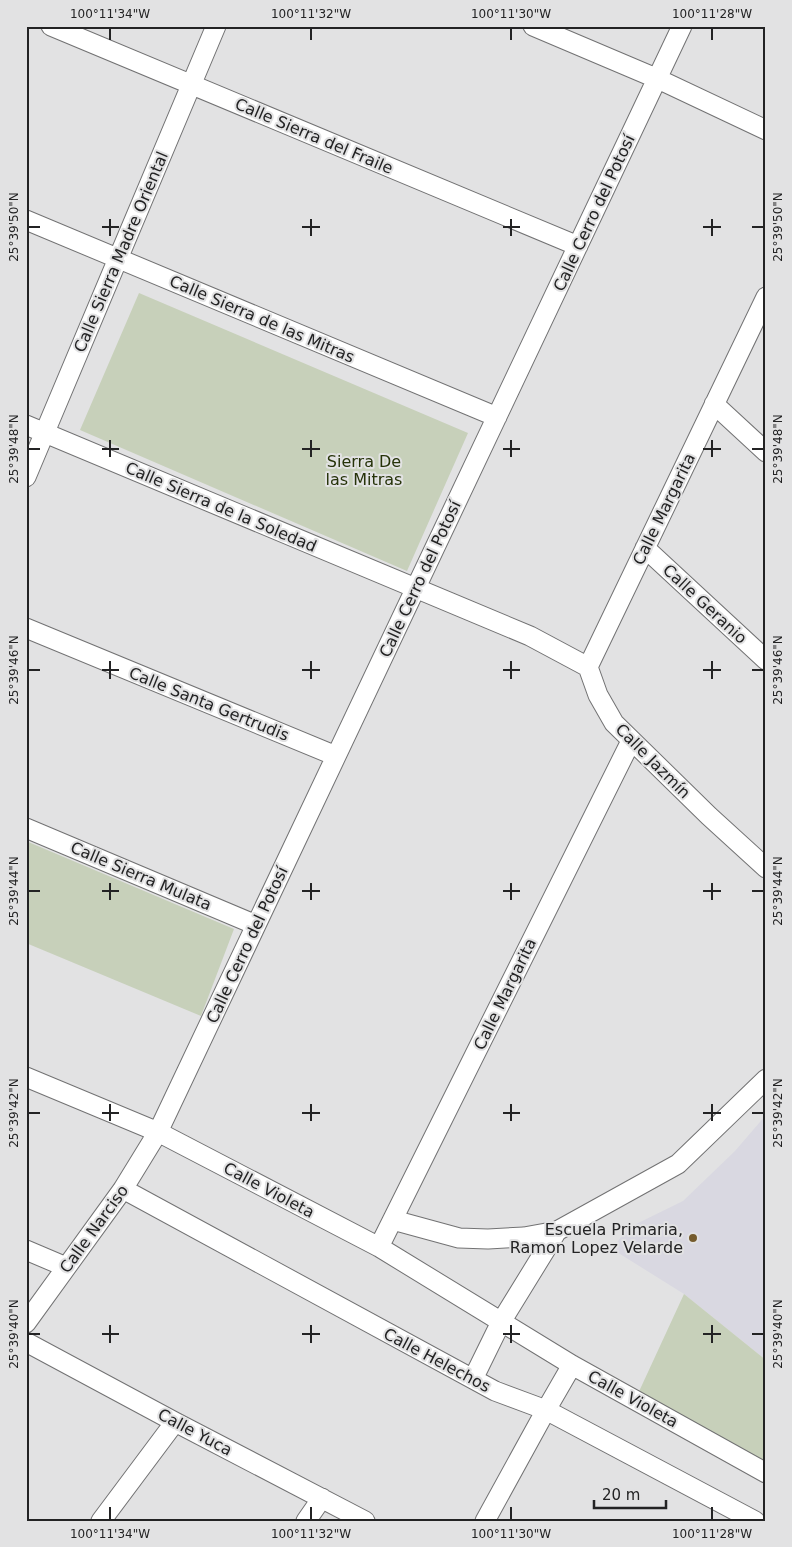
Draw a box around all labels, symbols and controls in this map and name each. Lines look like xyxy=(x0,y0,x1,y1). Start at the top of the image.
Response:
text: 100°11'34"W xyxy=(70,7,150,21)
text: 100°11'32"W xyxy=(271,7,351,21)
text: 100°11'30"W xyxy=(471,7,551,21)
text: 100°11'28"W xyxy=(672,7,752,21)
street label: Calle Sierra del Fraile xyxy=(232,94,396,178)
street label: Calle Cerro del Potosí xyxy=(549,131,639,294)
street label: Calle Sierra Madre Oriental xyxy=(70,149,172,355)
text: 25°39'50"N xyxy=(7,192,21,262)
text: 25°39'50"N xyxy=(771,192,785,262)
street label: Calle Sierra de las Mitras xyxy=(167,271,357,367)
text: 25°39'48"N xyxy=(7,414,21,484)
text: 25°39'48"N xyxy=(771,414,785,484)
street label: Calle Margarita xyxy=(629,450,699,568)
park label: Sierra De las Mitras xyxy=(326,452,402,489)
street label: Calle Sierra de la Soledad xyxy=(123,458,319,556)
street label: Calle Cerro del Potosí xyxy=(375,497,465,660)
street label: Calle Geranio xyxy=(659,560,751,648)
text: 25°39'46"N xyxy=(7,635,21,705)
text: 25°39'46"N xyxy=(771,635,785,705)
street label: Calle Santa Gertrudis xyxy=(126,663,292,745)
street label: Calle Jazmín xyxy=(612,720,694,802)
street label: Calle Sierra Mulata xyxy=(68,838,214,914)
text: 25°39'44"N xyxy=(7,856,21,926)
text: 25°39'44"N xyxy=(771,856,785,926)
street label: Calle Cerro del Potosí xyxy=(202,863,292,1026)
street label: Calle Margarita xyxy=(470,935,540,1053)
text: 25°39'42"N xyxy=(7,1078,21,1148)
text: 25°39'42"N xyxy=(771,1078,785,1148)
street label: Calle Violeta xyxy=(220,1158,318,1222)
street label: Calle Narciso xyxy=(56,1181,132,1277)
place label: Escuela Primaria, Ramon Lopez Velarde xyxy=(510,1220,683,1257)
marker: Escuela Primaria, Ramon Lopez Velarde xyxy=(687,1232,699,1244)
text: 25°39'40"N xyxy=(7,1299,21,1369)
text: 25°39'40"N xyxy=(771,1299,785,1369)
street label: Calle Helechos xyxy=(380,1324,494,1396)
street label: Calle Violeta xyxy=(585,1366,681,1432)
street label: Calle Yuca xyxy=(155,1404,235,1460)
scale bar xyxy=(594,1477,667,1509)
text: 20 m xyxy=(602,1486,640,1504)
text: 100°11'34"W xyxy=(70,1527,150,1541)
text: 100°11'32"W xyxy=(271,1527,351,1541)
text: 100°11'30"W xyxy=(471,1527,551,1541)
text: 100°11'28"W xyxy=(672,1527,752,1541)

